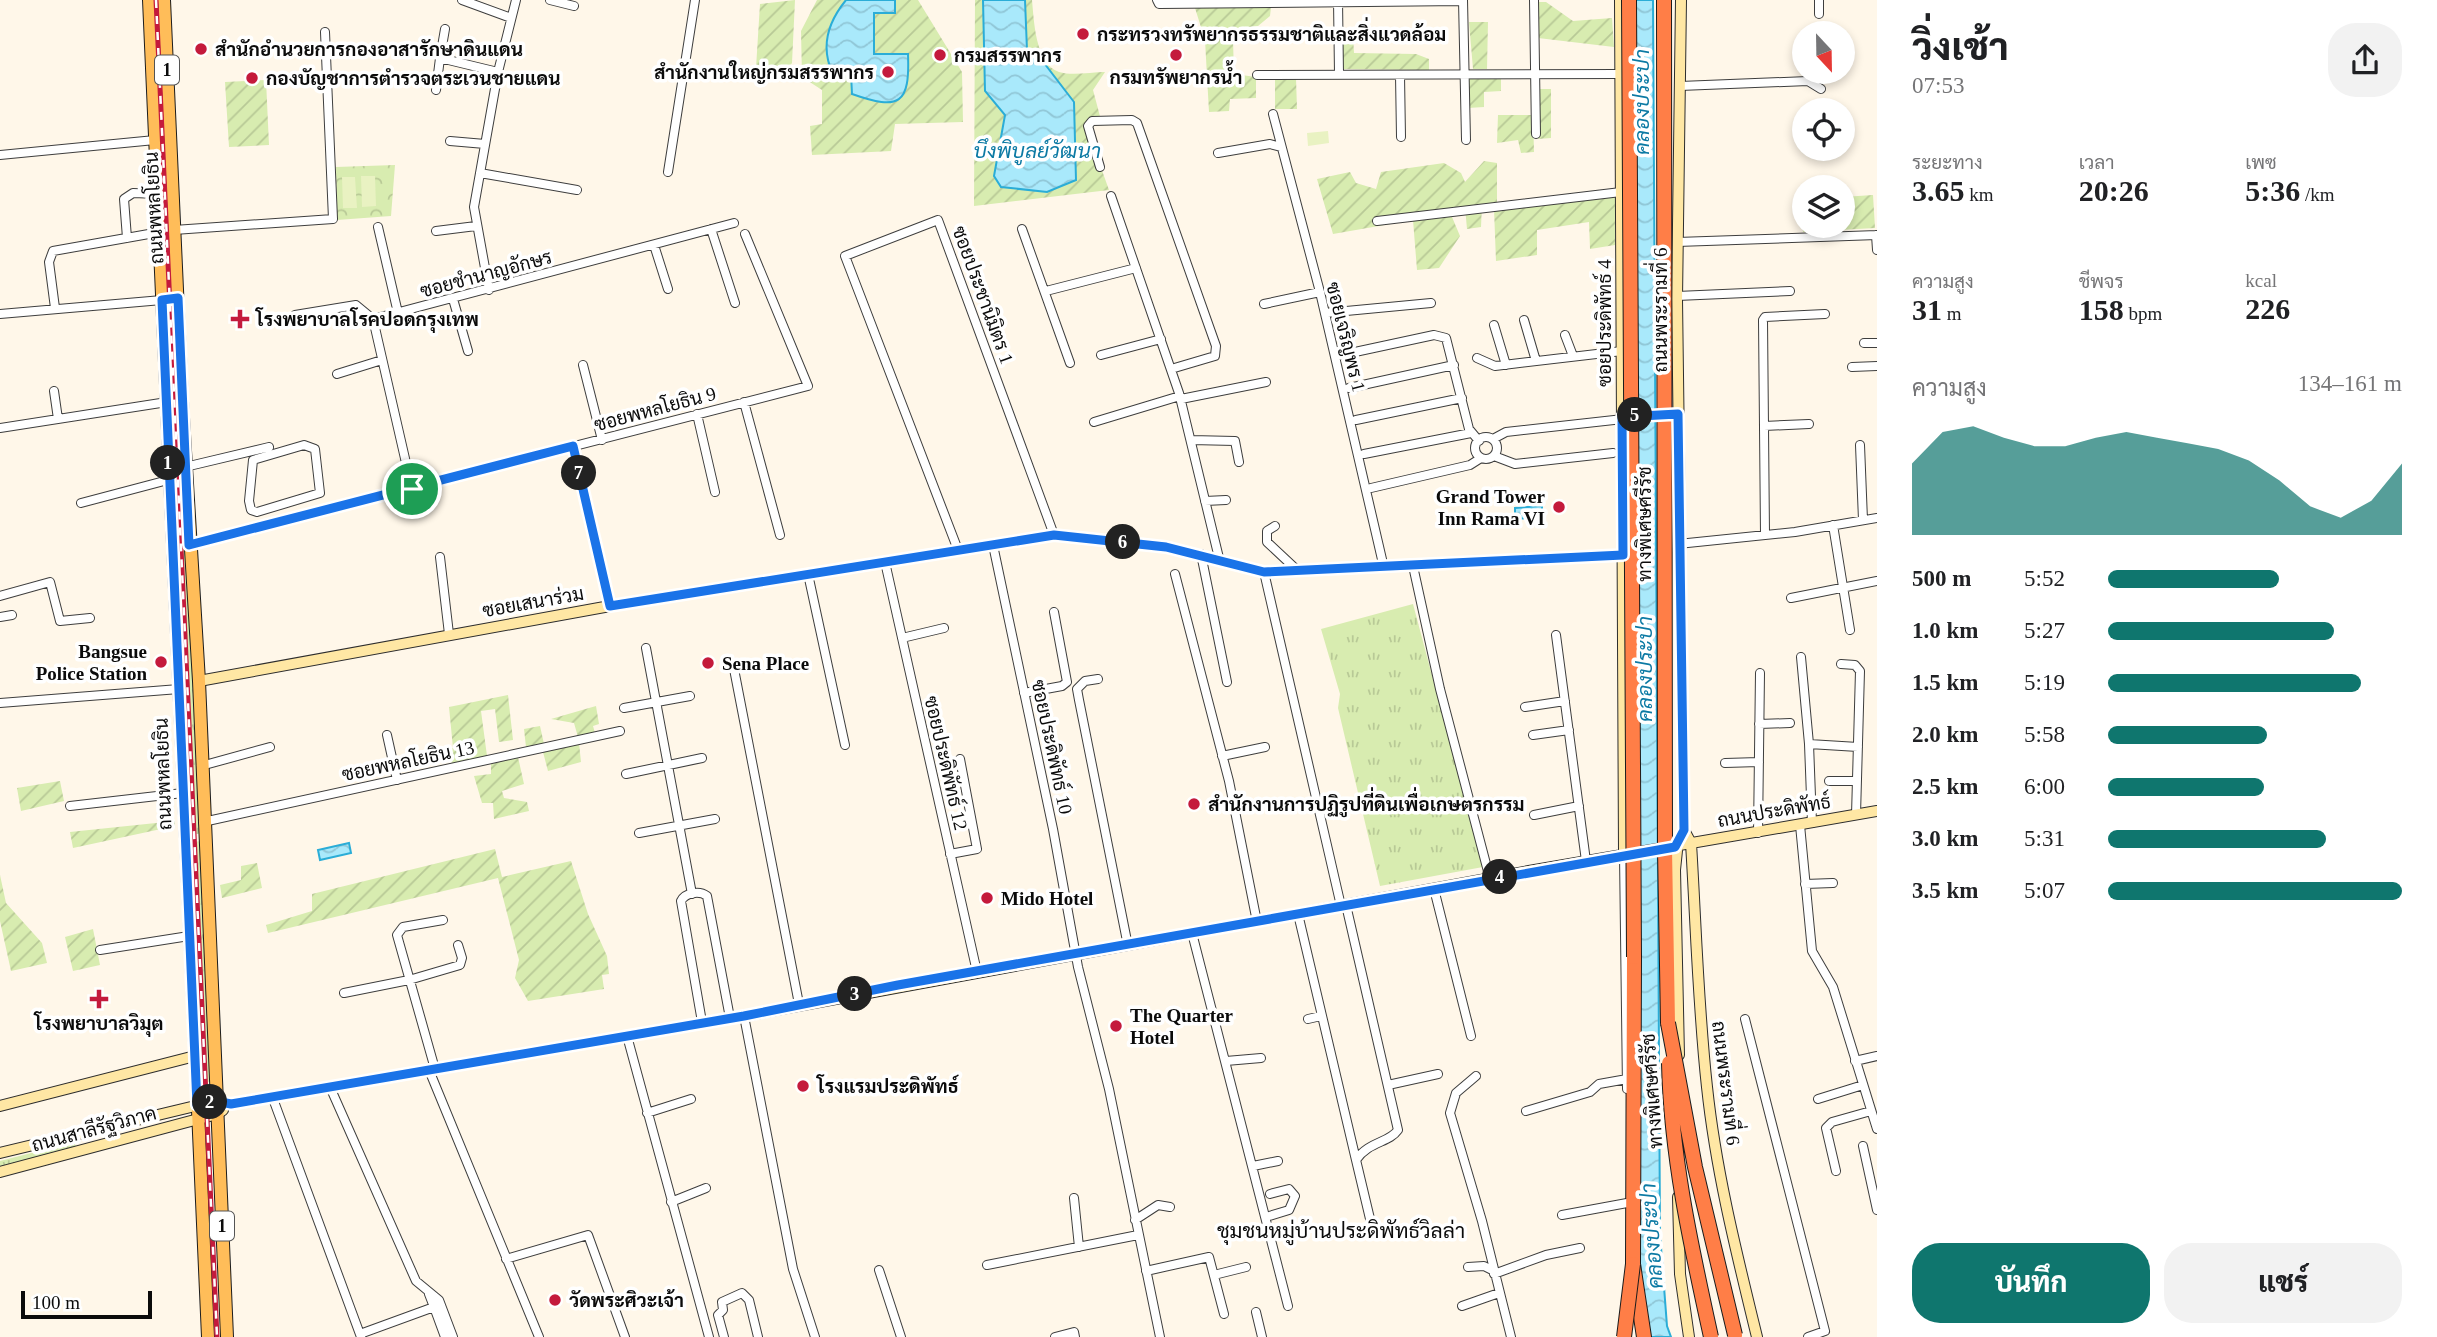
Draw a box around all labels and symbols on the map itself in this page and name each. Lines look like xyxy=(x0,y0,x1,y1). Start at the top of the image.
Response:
place label: กระทรวงทรัพยากรธรรมชาติและสิ่งแวดล้อม xyxy=(1097,17,1446,45)
north arrow xyxy=(1792,21,1855,84)
marker: กระทรวงทรัพยากรธรรมชาติและสิ่งแวดล้อม xyxy=(1075,26,1091,42)
place label: สำนักอำนวยการกองอาสารักษาดินแดน xyxy=(215,38,523,60)
marker: สำนักอำนวยการกองอาสารักษาดินแดน xyxy=(193,41,209,57)
place label: กรมสรรพากร xyxy=(954,45,1062,66)
marker: กรมสรรพากร xyxy=(932,47,948,63)
marker: กรมทรัพยากรน้ำ xyxy=(1168,47,1184,63)
water label: คลองประปา xyxy=(1630,49,1654,155)
road number: 1 xyxy=(155,56,179,84)
place label: สำนักงานใหญ่กรมสรรพากร xyxy=(654,60,874,84)
place label: กรมทรัพยากรน้ำ xyxy=(1110,60,1242,88)
marker: สำนักงานใหญ่กรมสรรพากร xyxy=(880,64,896,80)
place label: กองบัญชาการตำรวจตระเวนชายแดน xyxy=(266,67,560,90)
marker: กองบัญชาการตำรวจตระเวนชายแดน xyxy=(244,70,260,86)
water label: บึงพิบูลย์วัฒนา xyxy=(973,137,1101,166)
street label: ถนนพหลโยธิน xyxy=(139,151,167,265)
street label: ซอยประชานิมิตร 1 xyxy=(948,223,1018,367)
street label: ซอยชำนาญอักษร xyxy=(418,246,555,303)
street label: ถนนพระรามที่ 6 xyxy=(1643,247,1671,373)
street label: ซอยประดิพัทธ์ 4 xyxy=(1592,259,1615,387)
street label: ซอยเจริญพร 1 xyxy=(1321,280,1370,394)
place label: โรงพยาบาลโรคปอดกรุงเทพ xyxy=(255,307,479,334)
marker: โรงพยาบาลโรคปอดกรุงเทพ xyxy=(230,309,250,329)
street label: ซอยพหลโยธิน 9 xyxy=(591,381,718,435)
pin: 5 xyxy=(1618,398,1652,432)
pin: 1 xyxy=(150,446,186,480)
pin: 7 xyxy=(562,456,596,490)
pin xyxy=(382,459,442,519)
street label: ทางพิเศษศรีรัช xyxy=(1632,466,1655,582)
place label: Grand Tower Inn Rama VI xyxy=(1436,486,1546,529)
marker: Grand Tower Inn Rama VI xyxy=(1551,499,1567,515)
pin: 6 xyxy=(1106,524,1140,560)
street label: ซอยเสนาร่วม xyxy=(481,582,585,621)
water label: คลองประปา xyxy=(1633,616,1657,722)
place label: Bangsue Police Station xyxy=(36,641,147,684)
place label: Sena Place xyxy=(722,653,809,674)
marker: Bangsue Police Station xyxy=(153,654,169,670)
marker: Sena Place xyxy=(700,655,716,671)
street label: ซอยประดิพัทธ์ 10 xyxy=(1027,677,1078,816)
street label: ซอยประดิพัทธ์ 12 xyxy=(920,693,974,832)
street label: ถนนพหลโยธิน xyxy=(149,717,175,831)
street label: ซอยพหลโยธิน 13 xyxy=(340,735,476,785)
place label: สำนักงานการปฏิรูปที่ดินเพื่อเกษตรกรรม xyxy=(1208,787,1525,818)
street label: ถนนประดิพัทธ์ xyxy=(1715,789,1832,831)
marker: สำนักงานการปฏิรูปที่ดินเพื่อเกษตรกรรม xyxy=(1186,796,1202,812)
pin: 4 xyxy=(1482,860,1518,894)
place label: Mido Hotel xyxy=(1001,888,1093,909)
marker: Mido Hotel xyxy=(979,890,995,906)
pin: 3 xyxy=(838,976,872,1012)
marker: โรงพยาบาลวิมุต xyxy=(89,989,109,1009)
place label: The Quarter Hotel xyxy=(1130,1005,1233,1048)
place label: โรงพยาบาลวิมุต xyxy=(34,1011,163,1038)
marker: The Quarter Hotel xyxy=(1108,1018,1124,1034)
street label: ถนนพระรามที่ 6 xyxy=(1708,1019,1751,1146)
street label: ทางพิเศษศรีรัช xyxy=(1636,1033,1667,1150)
place label: โรงแรมประดิพัทธ์ xyxy=(816,1074,960,1097)
marker: โรงแรมประดิพัทธ์ xyxy=(795,1078,811,1094)
pin: 2 xyxy=(192,1084,228,1120)
street label: ถนนสาลีรัฐวิภาค xyxy=(29,1100,159,1158)
water label: คลองประปา xyxy=(1636,1182,1668,1290)
road number: 1 xyxy=(210,1212,234,1240)
district label: ชุมชนหมู่บ้านประดิพัทธ์วิลล่า xyxy=(1217,1217,1465,1246)
scale bar xyxy=(21,1288,152,1320)
place label: วัดพระศิวะเจ้า xyxy=(569,1289,684,1311)
marker: วัดพระศิวะเจ้า xyxy=(547,1292,563,1308)

